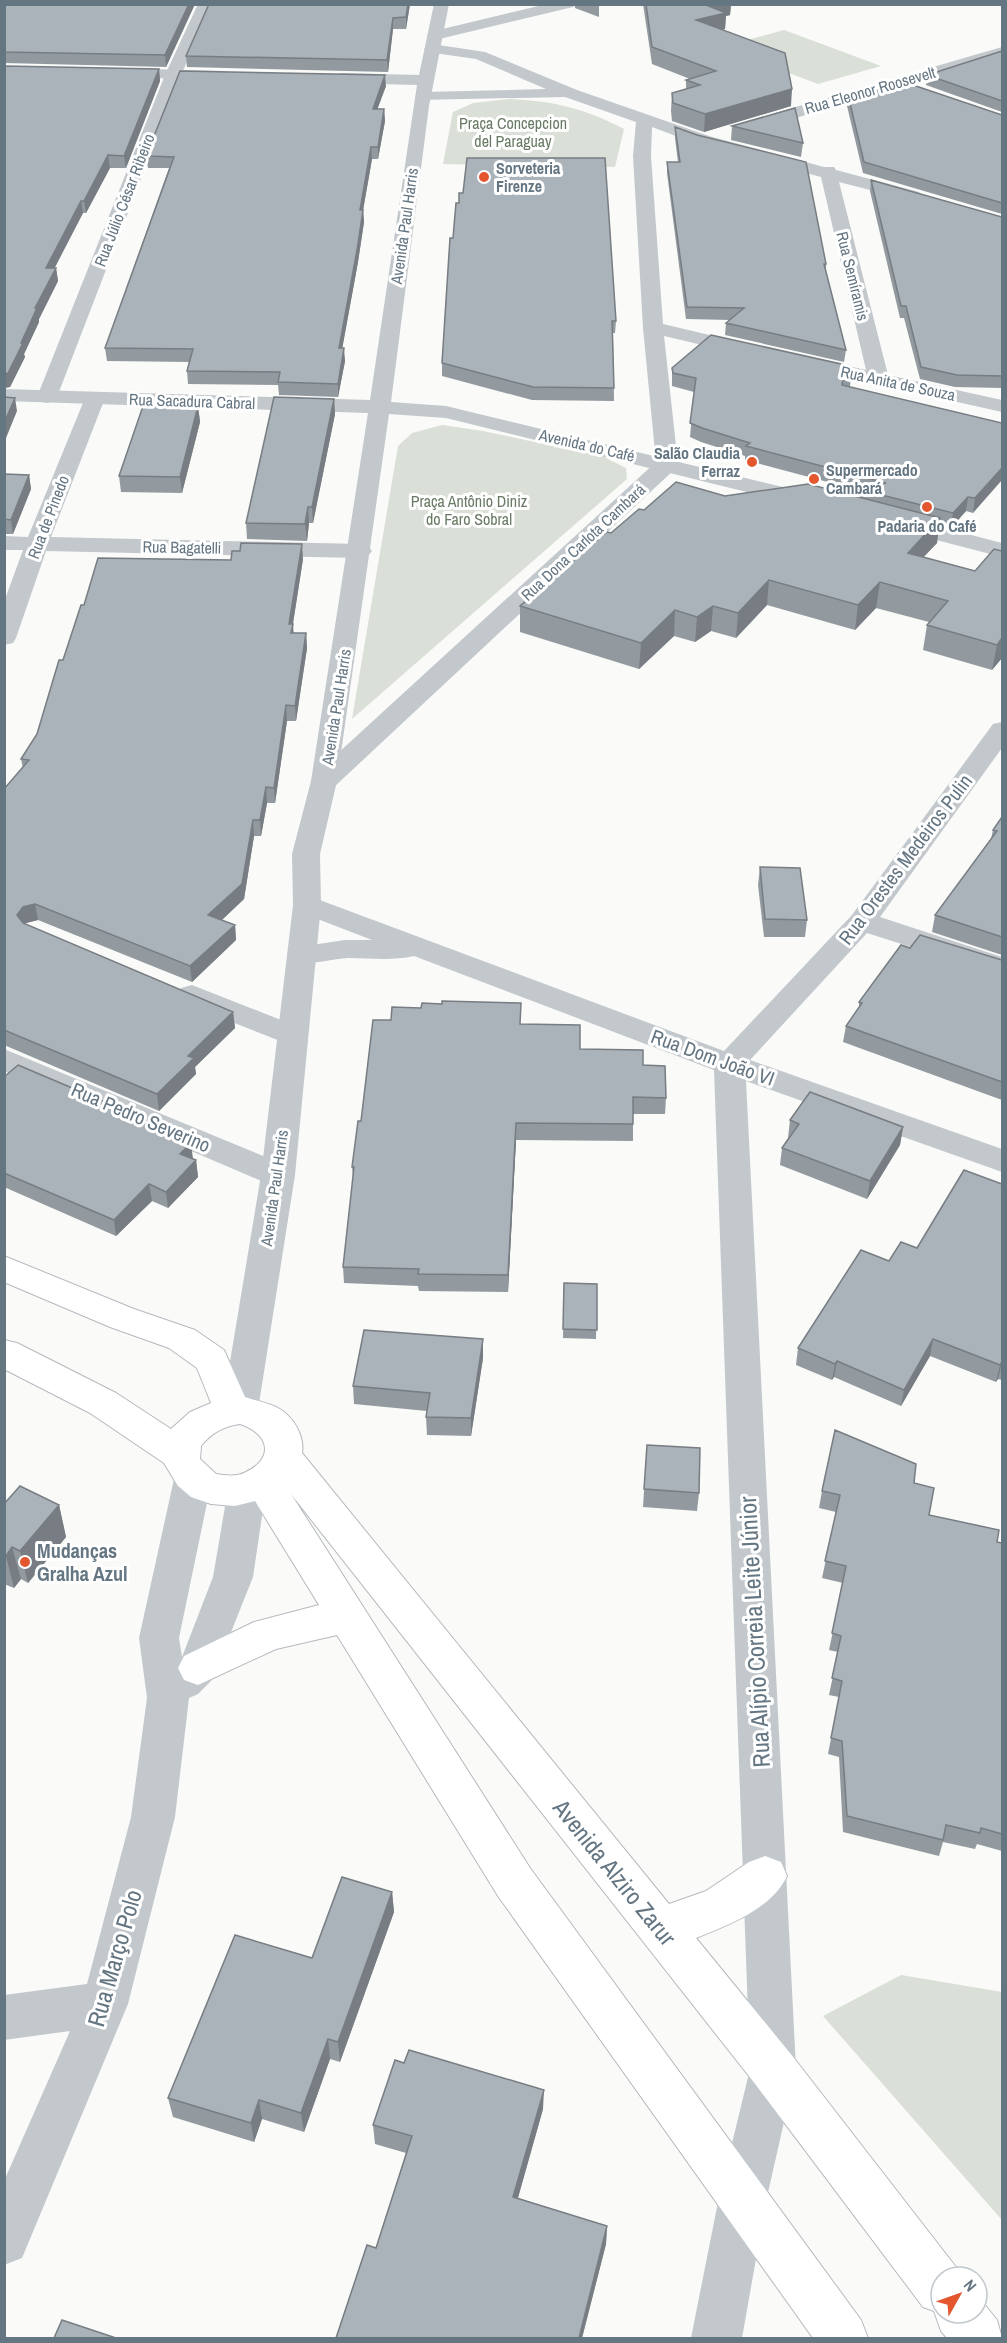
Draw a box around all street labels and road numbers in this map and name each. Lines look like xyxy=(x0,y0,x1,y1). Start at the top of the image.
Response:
street label: Rua Eleonor Roosevelt xyxy=(802,61,938,119)
street label: Rua Júlio César Ribeiro xyxy=(89,130,159,270)
street label: Avenida Paul Harris xyxy=(385,166,423,287)
street label: Rua Semíramis xyxy=(831,229,875,323)
street label: Rua Anita de Souza xyxy=(839,360,958,406)
street label: Rua Sacadura Cabral xyxy=(129,388,256,414)
street label: Avenida do Café xyxy=(536,423,637,467)
street label: Rua de Pinedo xyxy=(22,472,74,562)
street label: Rua Dona Carlota Cambará xyxy=(516,478,650,605)
street label: Rua Bagatelli xyxy=(142,535,222,559)
street label: Avenida Paul Harris xyxy=(316,647,356,768)
street label: Rua Orestes Medeiros Pulin xyxy=(832,768,978,950)
street label: Rua Dom João VI xyxy=(648,1022,778,1092)
street label: Rua Pedro Severino xyxy=(67,1076,215,1158)
street label: Avenida Paul Harris xyxy=(255,1128,293,1249)
street label: Rua Alípio Correia Leite Júnior xyxy=(731,1495,777,1768)
street label: Avenida Alziro Zarur xyxy=(546,1792,684,1952)
street label: Rua Março Polo xyxy=(79,1886,149,2030)

